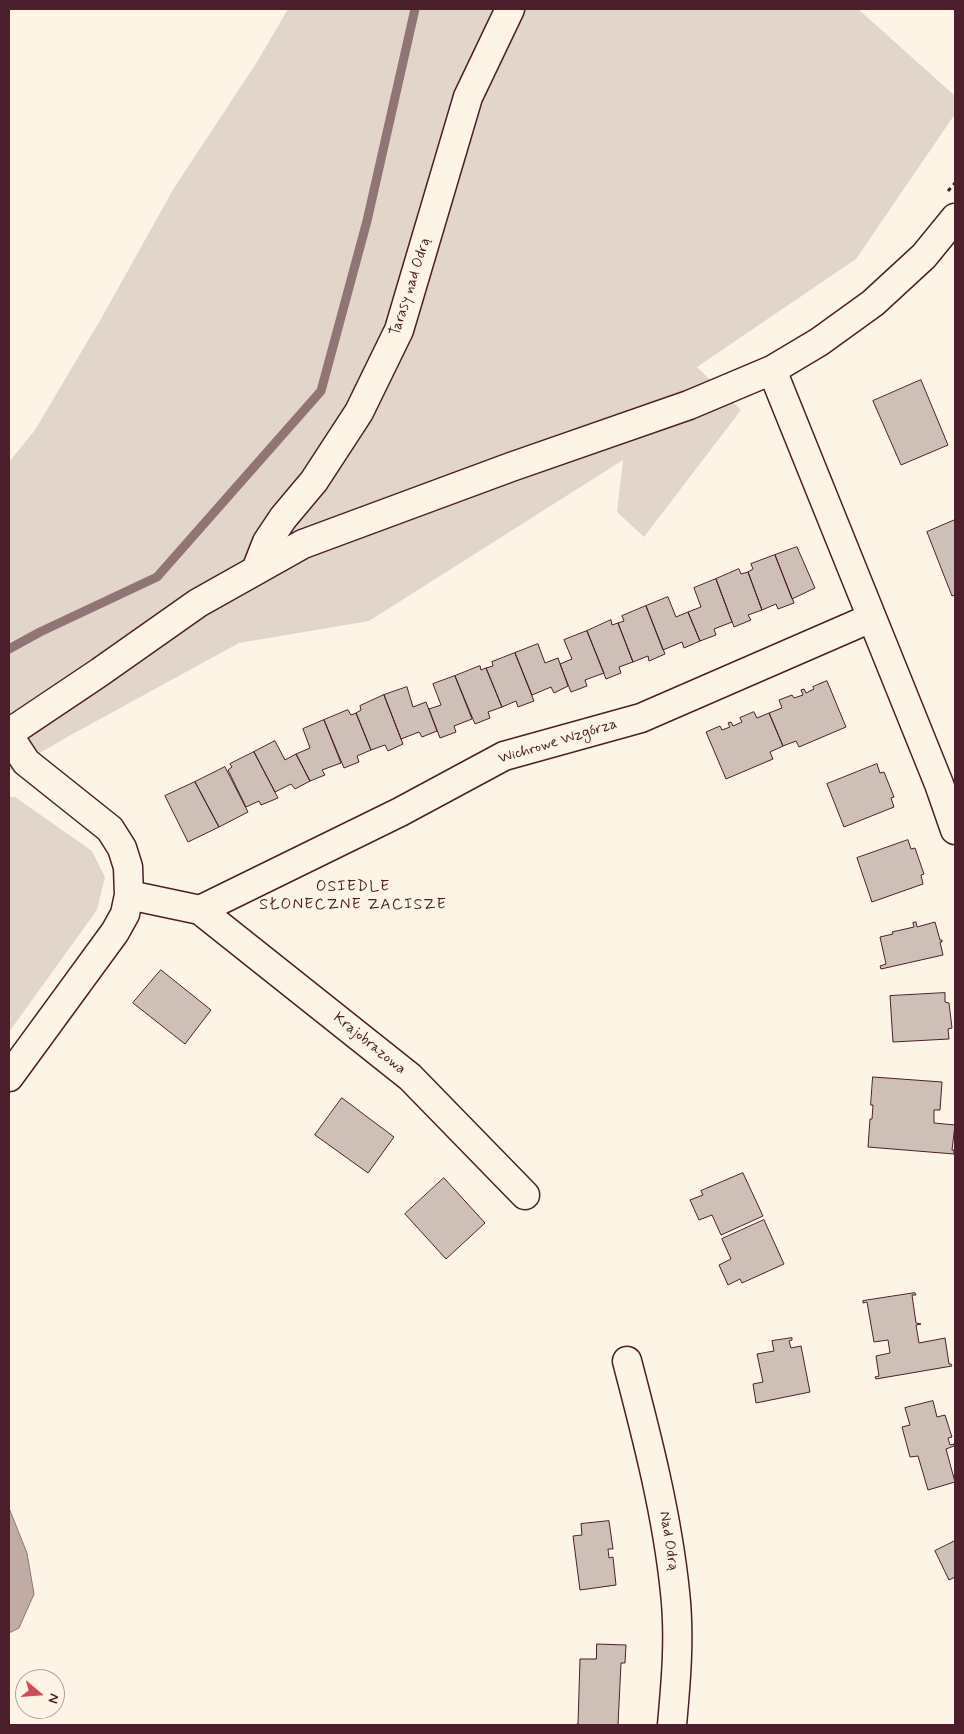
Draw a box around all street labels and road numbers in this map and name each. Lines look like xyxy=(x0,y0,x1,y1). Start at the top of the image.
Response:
street label: Tarasy nad Odrą xyxy=(387,236,435,338)
street label: Wichrowe Wzgórza xyxy=(496,715,620,769)
street label: Krajobrazowa xyxy=(329,1009,409,1079)
street label: Nad Odrą xyxy=(654,1510,682,1572)

